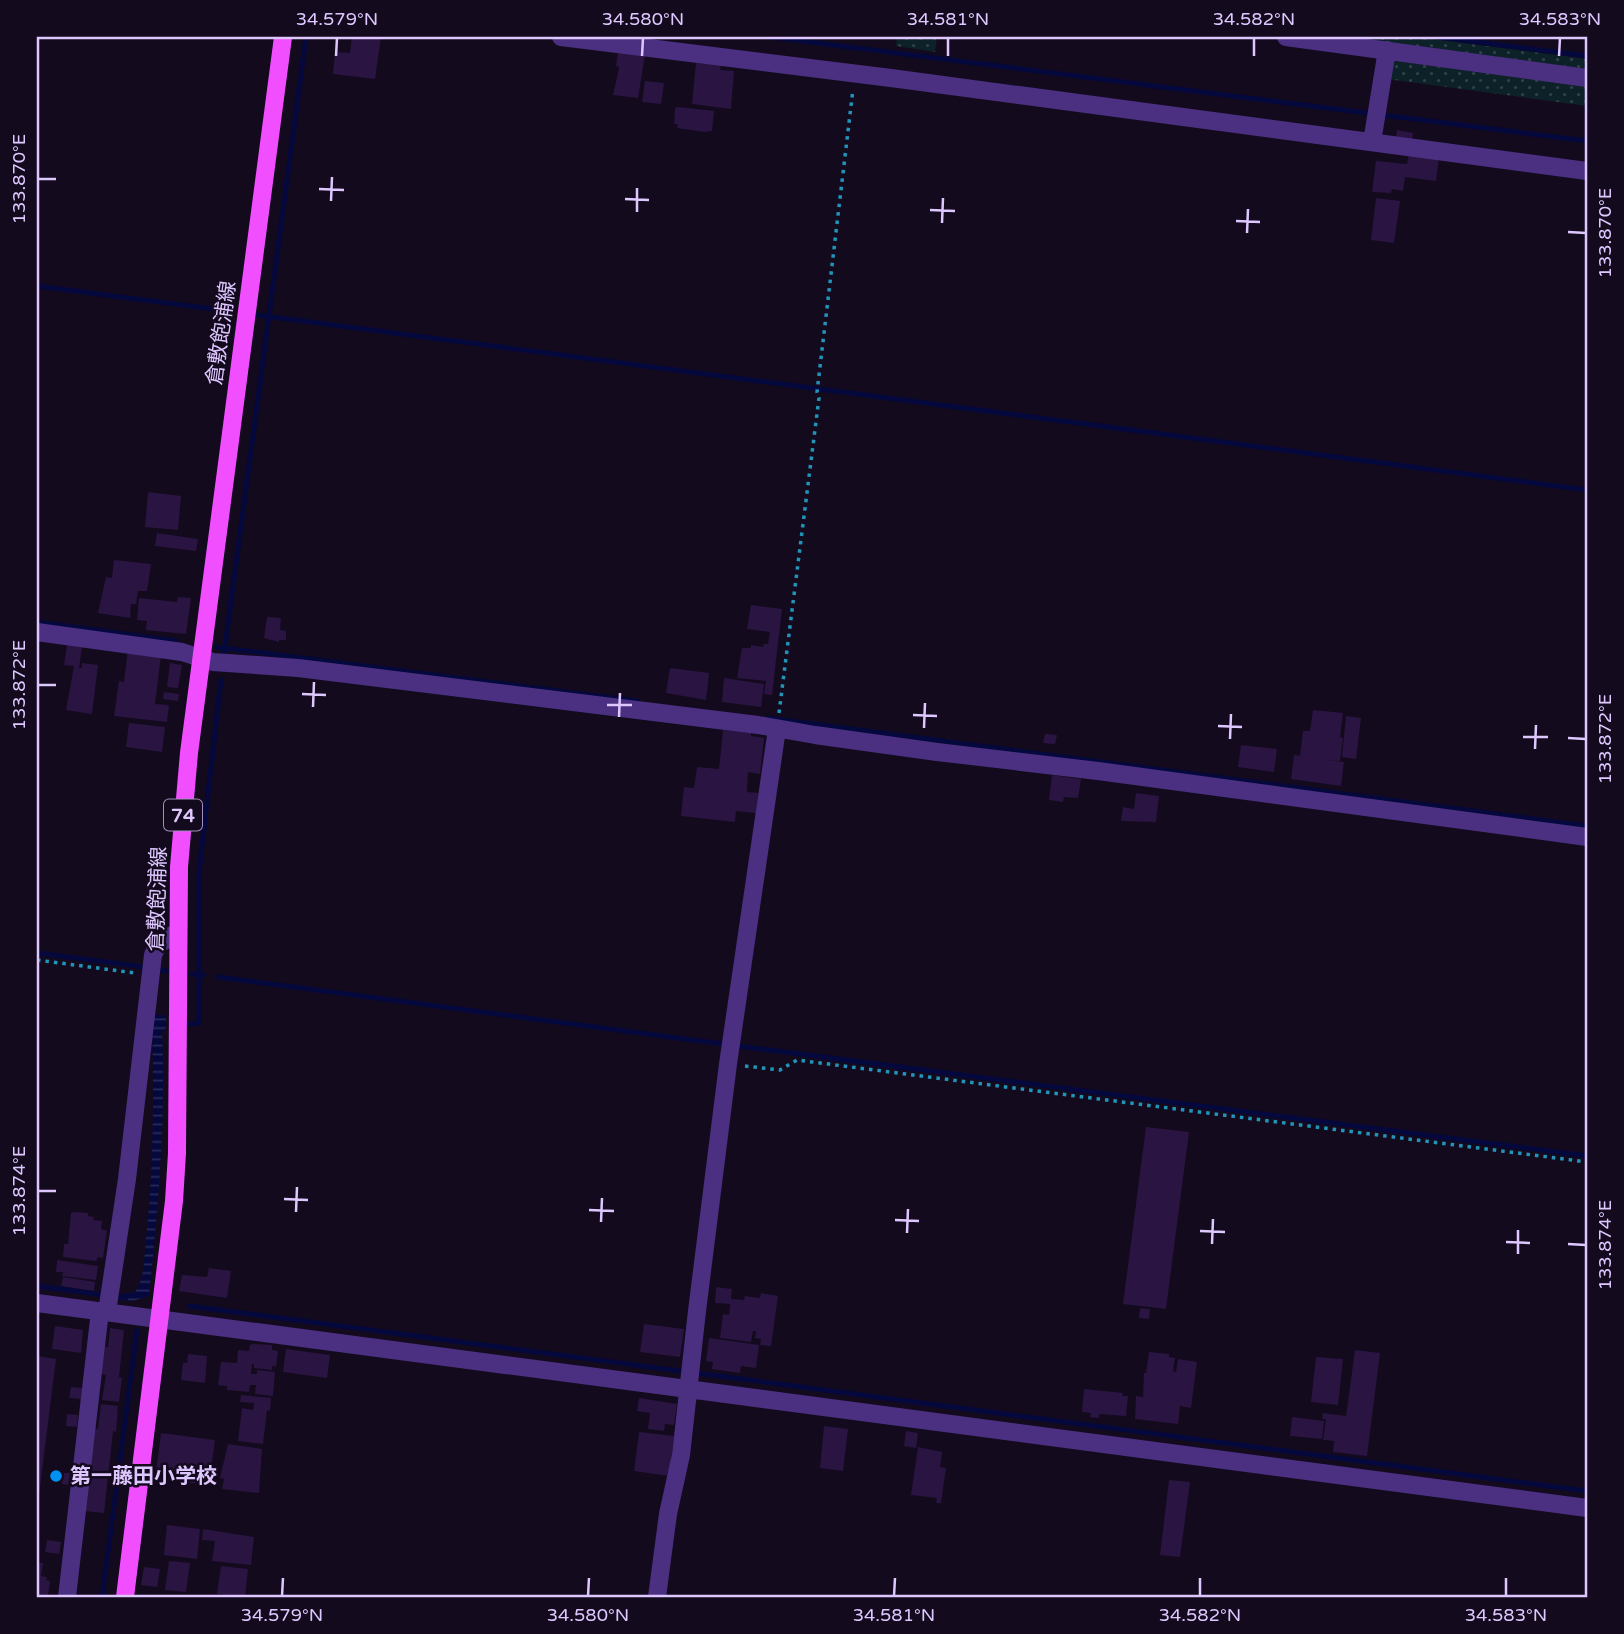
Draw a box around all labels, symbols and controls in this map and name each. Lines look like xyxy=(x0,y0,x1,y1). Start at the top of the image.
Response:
text: 34.579°N xyxy=(296,8,378,30)
text: 34.580°N xyxy=(602,8,684,30)
text: 34.581°N xyxy=(907,8,989,30)
text: 34.582°N xyxy=(1213,8,1295,30)
text: 34.583°N xyxy=(1519,8,1601,30)
text: 133.870°E xyxy=(8,134,30,224)
text: 133.870°E xyxy=(1594,188,1616,278)
street label: 倉敷飽浦線 xyxy=(202,279,241,387)
text: 133.872°E xyxy=(8,640,30,730)
text: 133.872°E xyxy=(1594,694,1616,784)
road number: 74 xyxy=(164,800,202,830)
street label: 倉敷飽浦線 xyxy=(143,846,172,952)
text: 133.874°E xyxy=(8,1146,30,1236)
text: 133.874°E xyxy=(1594,1200,1616,1290)
place label: 第一藤田小学校 xyxy=(70,1464,217,1489)
marker: 第一藤田小学校 xyxy=(48,1468,64,1484)
text: 34.579°N xyxy=(241,1604,323,1626)
text: 34.580°N xyxy=(547,1604,629,1626)
text: 34.581°N xyxy=(853,1604,935,1626)
text: 34.582°N xyxy=(1159,1604,1241,1626)
text: 34.583°N xyxy=(1465,1604,1547,1626)

